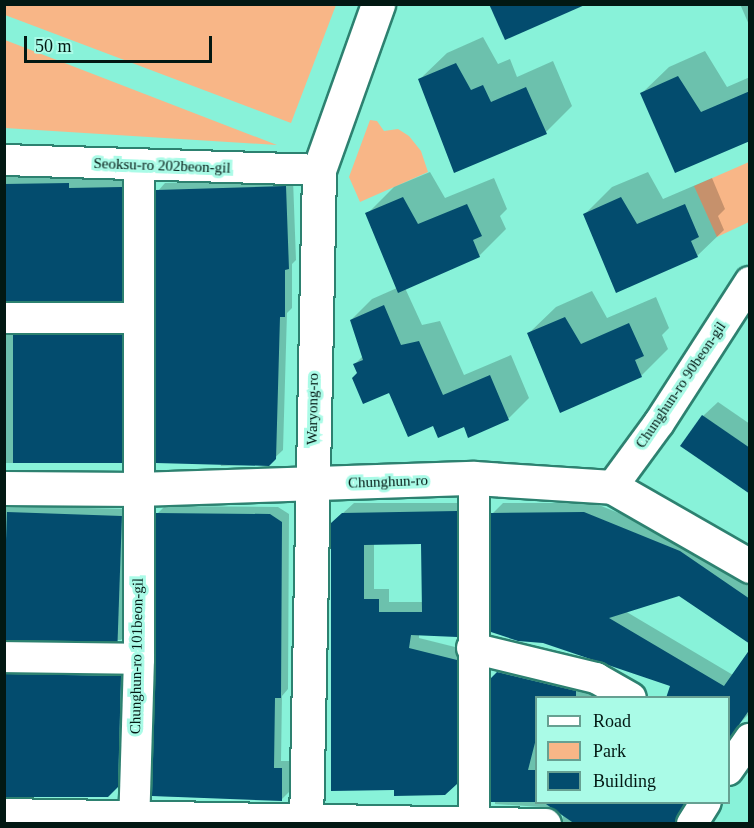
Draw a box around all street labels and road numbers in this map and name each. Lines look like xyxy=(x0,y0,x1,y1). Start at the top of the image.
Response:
street label: Seoksu-ro 202beon-gil xyxy=(83,154,241,178)
street label: Chunghun-ro 90beon-gil xyxy=(626,309,736,461)
street label: Waryong-ro xyxy=(303,368,323,450)
street label: Chunghun-ro xyxy=(341,471,435,493)
street label: Chunghun-ro 101beon-gil xyxy=(126,566,148,746)

